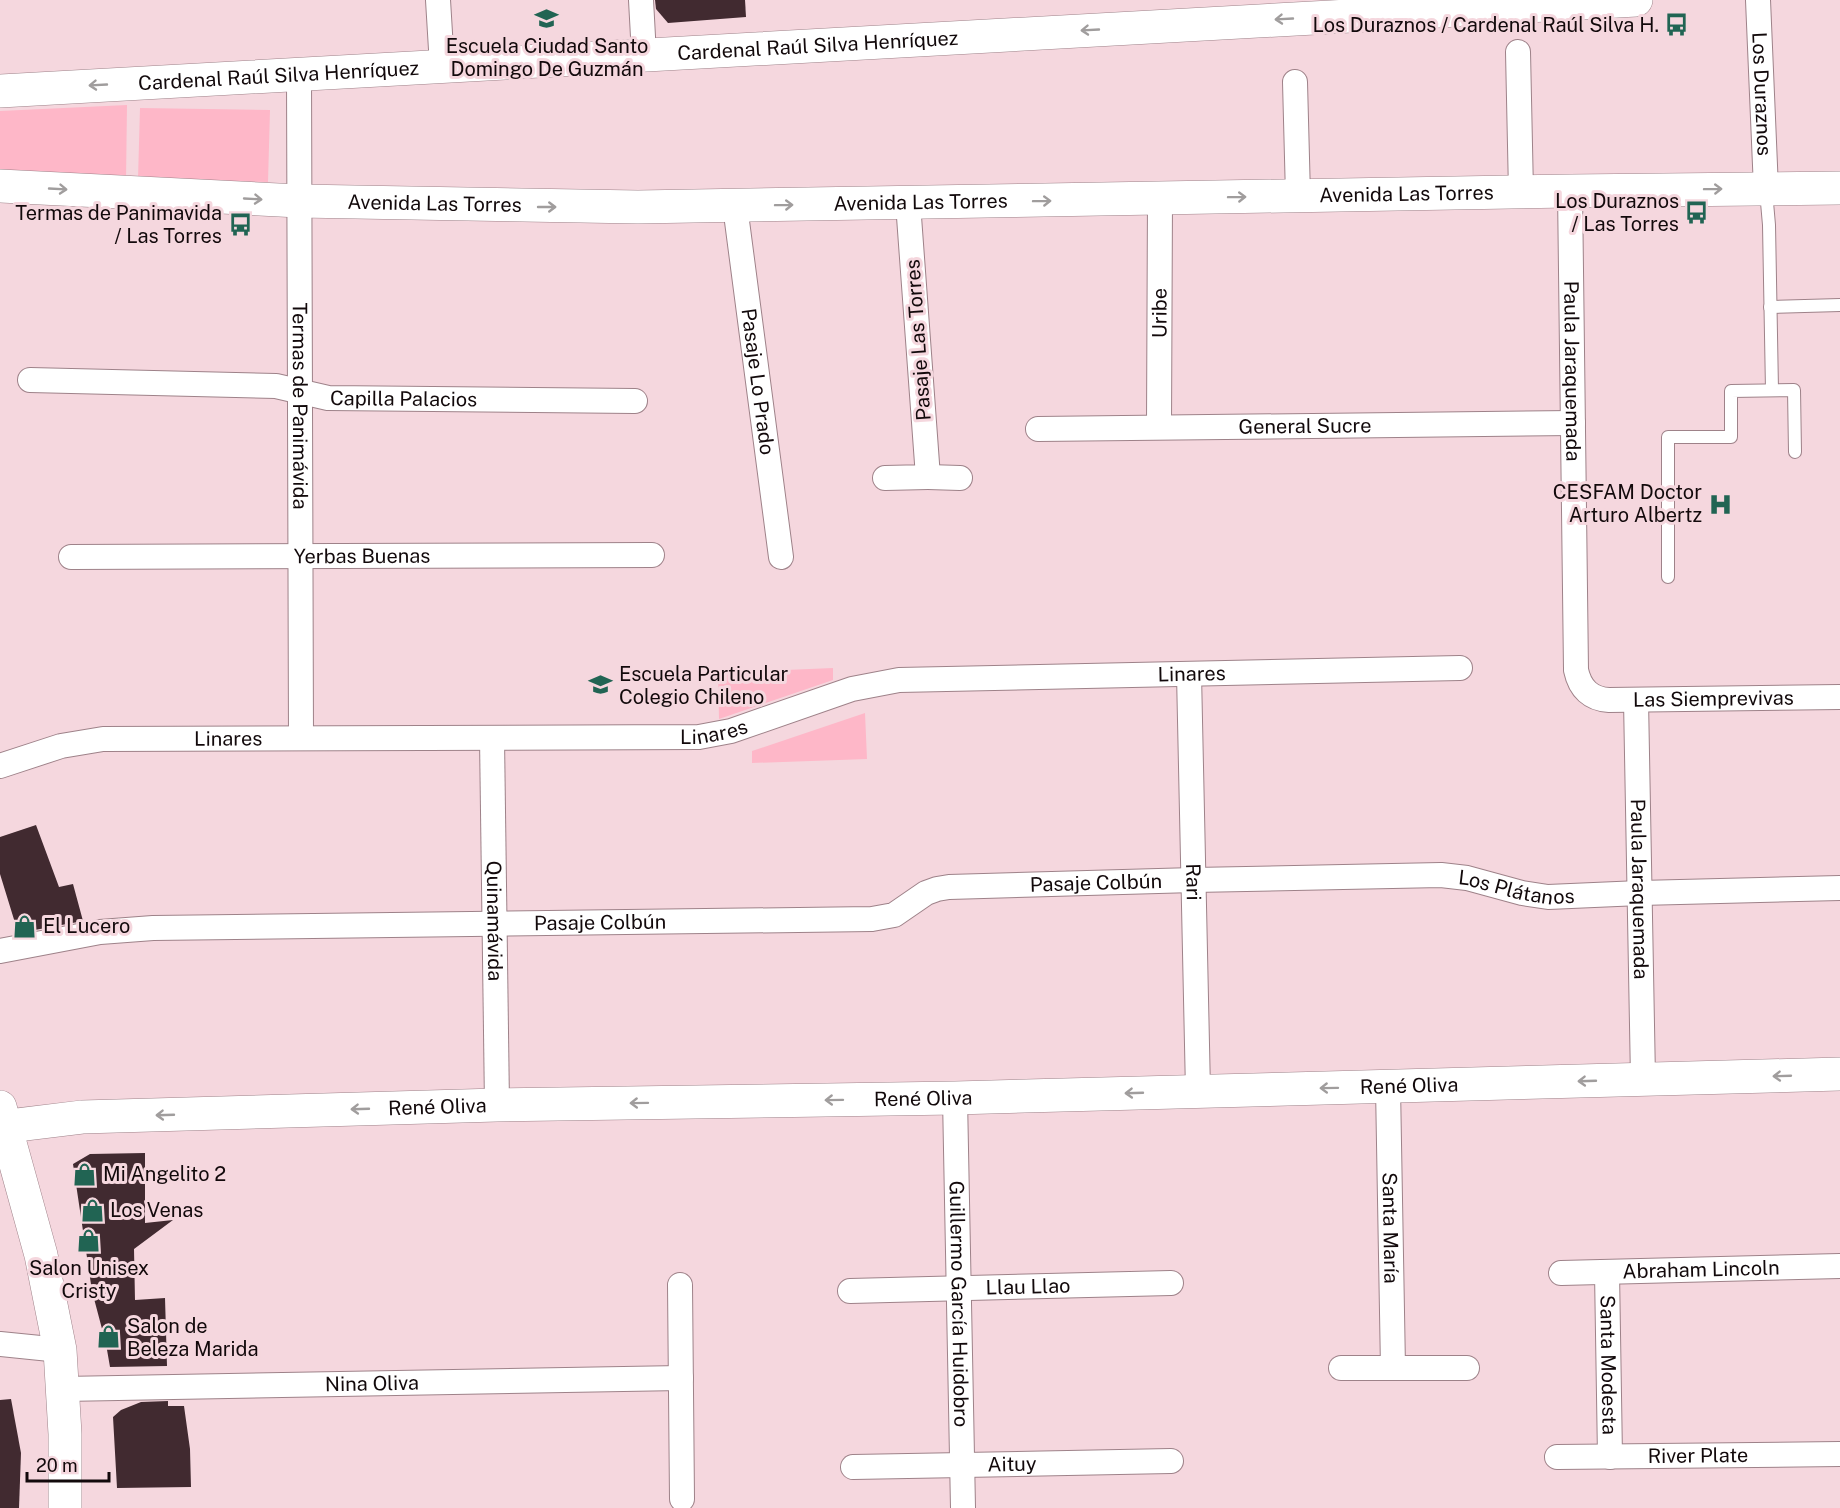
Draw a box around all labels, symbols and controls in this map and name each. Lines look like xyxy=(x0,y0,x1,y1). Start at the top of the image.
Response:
school or university icon: Escuela Ciudad Santo Domingo De Guzmán xyxy=(534,5,560,31)
bus stop icon: Los Duraznos / Cardenal Raúl Silva H. xyxy=(1664,12,1690,38)
place label: Los Duraznos / Cardenal Raúl Silva H. xyxy=(1313,13,1659,37)
one-way arrow xyxy=(1275,14,1295,25)
one-way arrow xyxy=(1080,25,1100,36)
street label: Cardenal Raúl Silva Henríquez xyxy=(677,26,959,65)
street label: Los Duraznos xyxy=(1747,31,1777,156)
place label: Escuela Ciudad Santo Domingo De Guzmán xyxy=(446,34,648,81)
street label: Cardenal Raúl Silva Henríquez xyxy=(137,56,420,95)
one-way arrow xyxy=(89,80,109,91)
street label: Avenida Las Torres xyxy=(1319,180,1494,207)
one-way arrow xyxy=(48,183,68,194)
one-way arrow xyxy=(1702,184,1722,195)
street label: Avenida Las Torres xyxy=(833,189,1008,216)
place label: Los Duraznos / Las Torres xyxy=(1555,189,1679,236)
street label: Avenida Las Torres xyxy=(347,190,522,217)
one-way arrow xyxy=(1226,191,1246,203)
one-way arrow xyxy=(243,193,263,204)
one-way arrow xyxy=(1031,195,1051,206)
one-way arrow xyxy=(773,199,793,211)
bus stop icon: Los Duraznos / Las Torres xyxy=(1684,199,1710,225)
place label: Termas de Panimavida / Las Torres xyxy=(15,201,222,248)
one-way arrow xyxy=(536,201,556,213)
bus stop icon: Termas de Panimavida / Las Torres xyxy=(227,211,253,237)
street label: Pasaje Las Torres xyxy=(900,258,936,422)
street label: Paula Jaraquemada xyxy=(1559,280,1585,462)
street label: Uribe xyxy=(1147,288,1172,338)
street label: Termas de Panimávida xyxy=(288,303,312,509)
street label: Pasaje Lo Prado xyxy=(736,307,780,456)
street label: Capilla Palacios xyxy=(330,386,477,411)
street label: General Sucre xyxy=(1238,413,1372,439)
place label: CESFAM Doctor Arturo Albertz xyxy=(1553,480,1702,527)
hospital icon: CESFAM Doctor Arturo Albertz xyxy=(1707,491,1733,517)
street label: Yerbas Buenas xyxy=(294,544,430,568)
street label: Linares xyxy=(1157,661,1226,686)
place label: Escuela Particular Colegio Chileno xyxy=(619,662,788,709)
school or university icon: Escuela Particular Colegio Chileno xyxy=(588,672,614,698)
street label: Las Siemprevivas xyxy=(1633,686,1794,712)
street label: Linares xyxy=(680,714,751,749)
street label: Linares xyxy=(194,726,262,751)
street label: Paula Jaraquemada xyxy=(1626,798,1653,980)
street label: Quinamávida xyxy=(482,861,507,981)
street label: Rari xyxy=(1181,863,1206,901)
street label: Los Plátanos xyxy=(1457,865,1575,910)
street label: Pasaje Colbún xyxy=(1029,869,1162,897)
street label: Pasaje Colbún xyxy=(534,910,666,935)
shop icon: El Lucero xyxy=(12,913,38,939)
place label: El Lucero xyxy=(43,914,130,938)
one-way arrow xyxy=(1772,1070,1792,1082)
street label: René Oliva xyxy=(1359,1072,1459,1099)
one-way arrow xyxy=(1577,1075,1597,1087)
one-way arrow xyxy=(1319,1082,1339,1094)
street label: René Oliva xyxy=(874,1086,973,1111)
one-way arrow xyxy=(1124,1087,1144,1099)
street label: René Oliva xyxy=(388,1093,487,1120)
one-way arrow xyxy=(824,1094,844,1106)
one-way arrow xyxy=(629,1097,649,1109)
one-way arrow xyxy=(350,1103,370,1115)
one-way arrow xyxy=(155,1109,175,1120)
shop icon: Mi Angelito 2 xyxy=(72,1161,98,1187)
place label: Mi Angelito 2 xyxy=(103,1162,226,1186)
street label: Santa María xyxy=(1378,1172,1403,1284)
street label: Guillermo García Huidobro xyxy=(945,1180,973,1427)
shop icon: Los Venas xyxy=(79,1197,105,1223)
place label: Los Venas xyxy=(110,1198,203,1222)
shop icon: Salon Unisex Cristy xyxy=(76,1227,102,1253)
place label: Salon Unisex Cristy xyxy=(29,1256,149,1303)
street label: Abraham Lincoln xyxy=(1622,1256,1780,1283)
street label: Llau Llao xyxy=(985,1274,1071,1300)
street label: Santa Modesta xyxy=(1595,1295,1622,1435)
place label: Salon de Beleza Marida xyxy=(127,1314,259,1361)
shop icon: Salon de Beleza Marida xyxy=(96,1324,122,1350)
street label: Nina Oliva xyxy=(325,1371,419,1396)
street label: River Plate xyxy=(1648,1443,1748,1468)
scale bar xyxy=(27,1445,110,1483)
street label: Aituy xyxy=(987,1452,1037,1476)
text: 20 m xyxy=(36,1455,78,1476)

